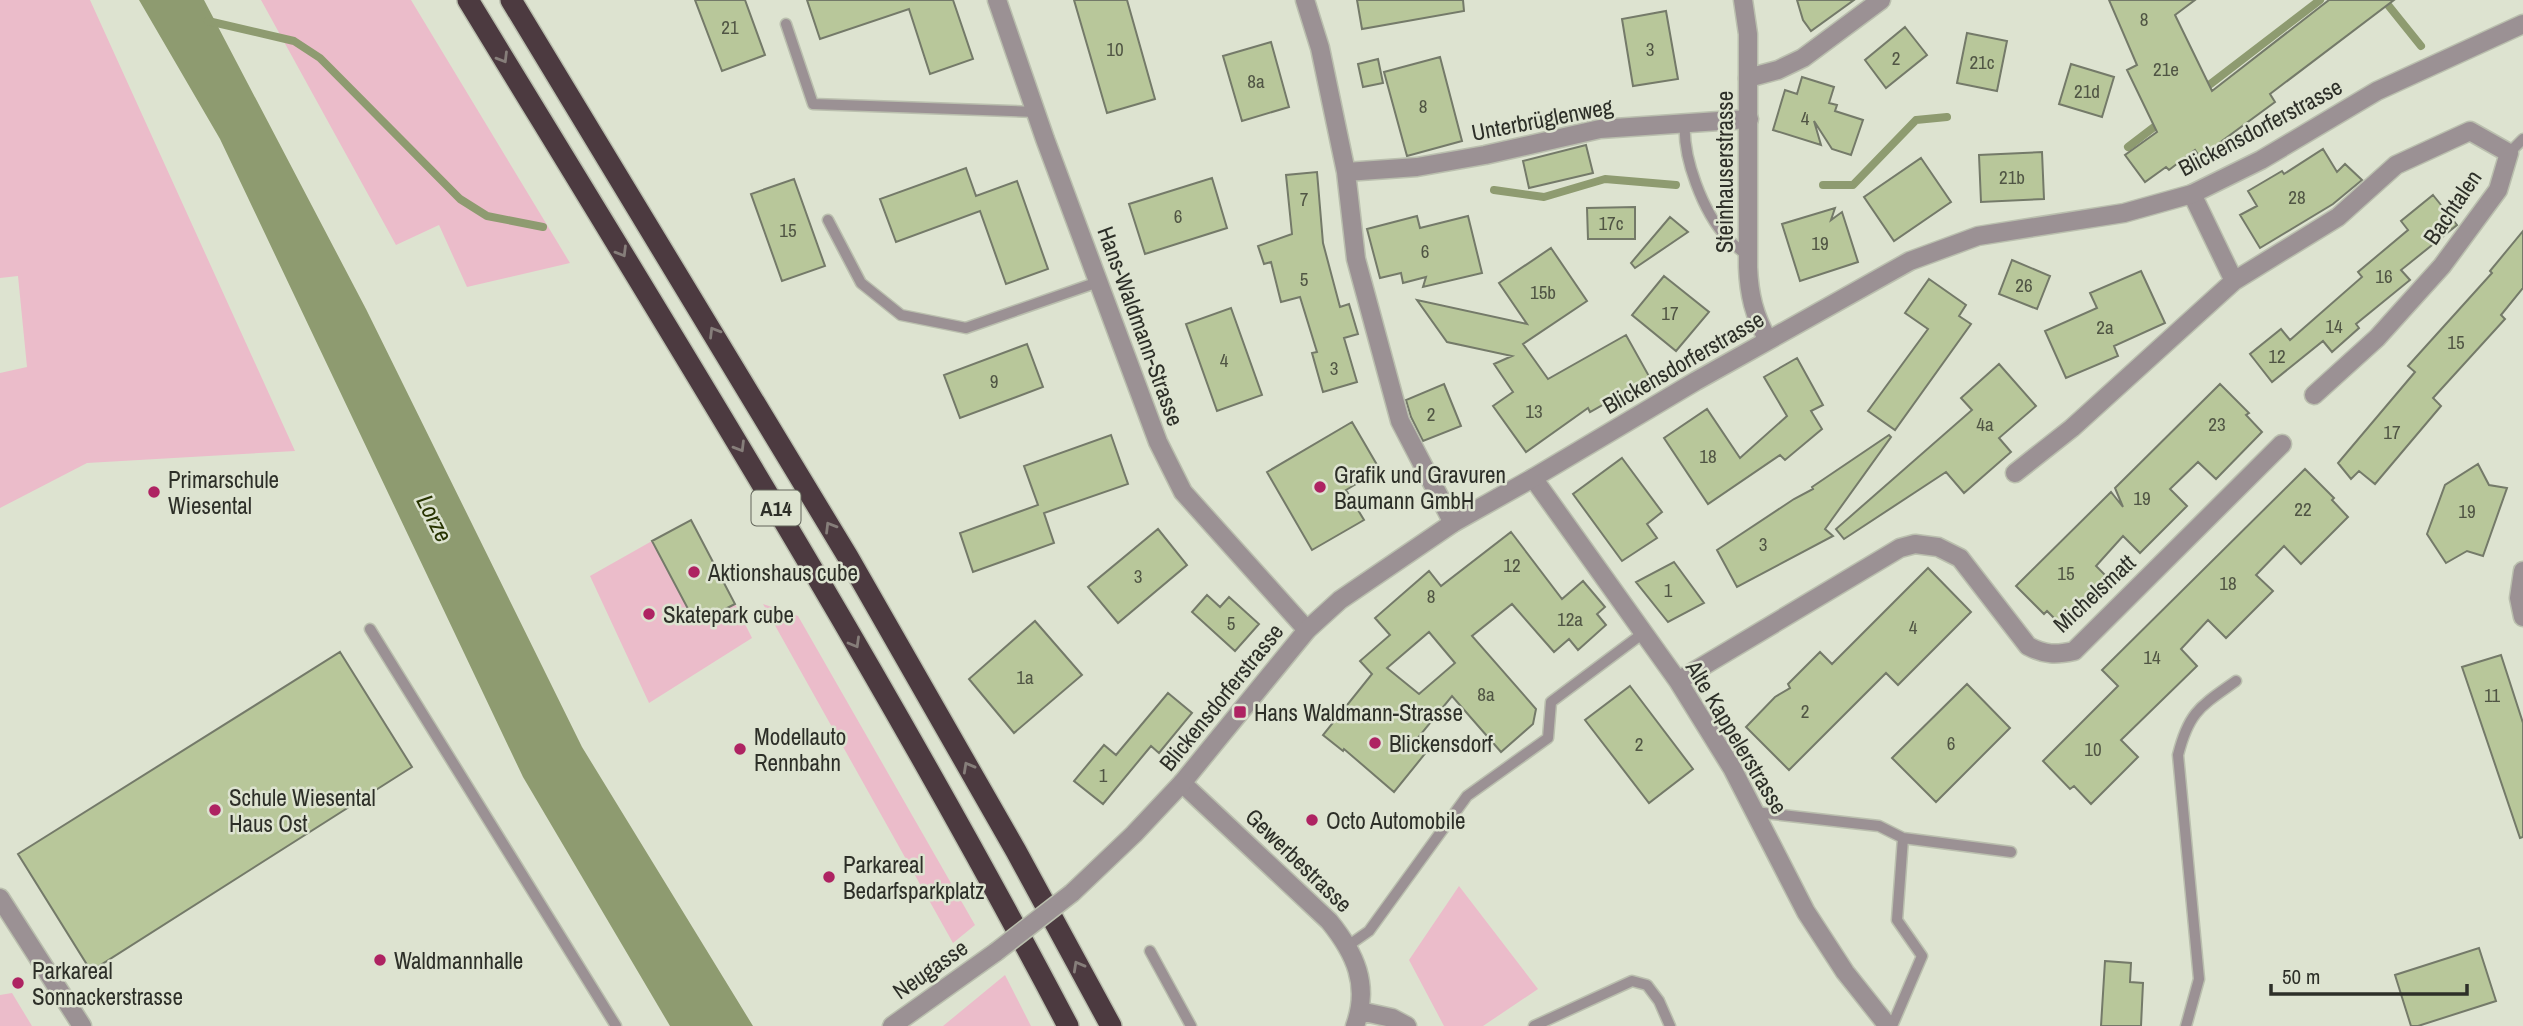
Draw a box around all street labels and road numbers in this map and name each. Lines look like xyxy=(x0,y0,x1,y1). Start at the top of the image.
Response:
street label: Blickensdorferstrasse xyxy=(2173,71,2347,183)
street label: Unterbrüglenweg xyxy=(1469,90,1616,148)
street label: Steinhauserstrasse xyxy=(1709,91,1740,253)
street label: Bachtalen xyxy=(2416,164,2488,250)
street label: Hans-Waldmann-Strasse xyxy=(1091,222,1191,430)
street label: Blickensdorferstrasse xyxy=(1597,303,1769,421)
road number: A14 xyxy=(752,490,800,526)
street label: Michelsmatt xyxy=(2046,547,2142,639)
street label: Blickensdorferstrasse xyxy=(1152,617,1290,777)
street label: Alte Kappelerstrasse xyxy=(1678,654,1795,820)
street label: Gewerbestrasse xyxy=(1239,801,1359,919)
street label: Neugasse xyxy=(886,932,974,1006)

